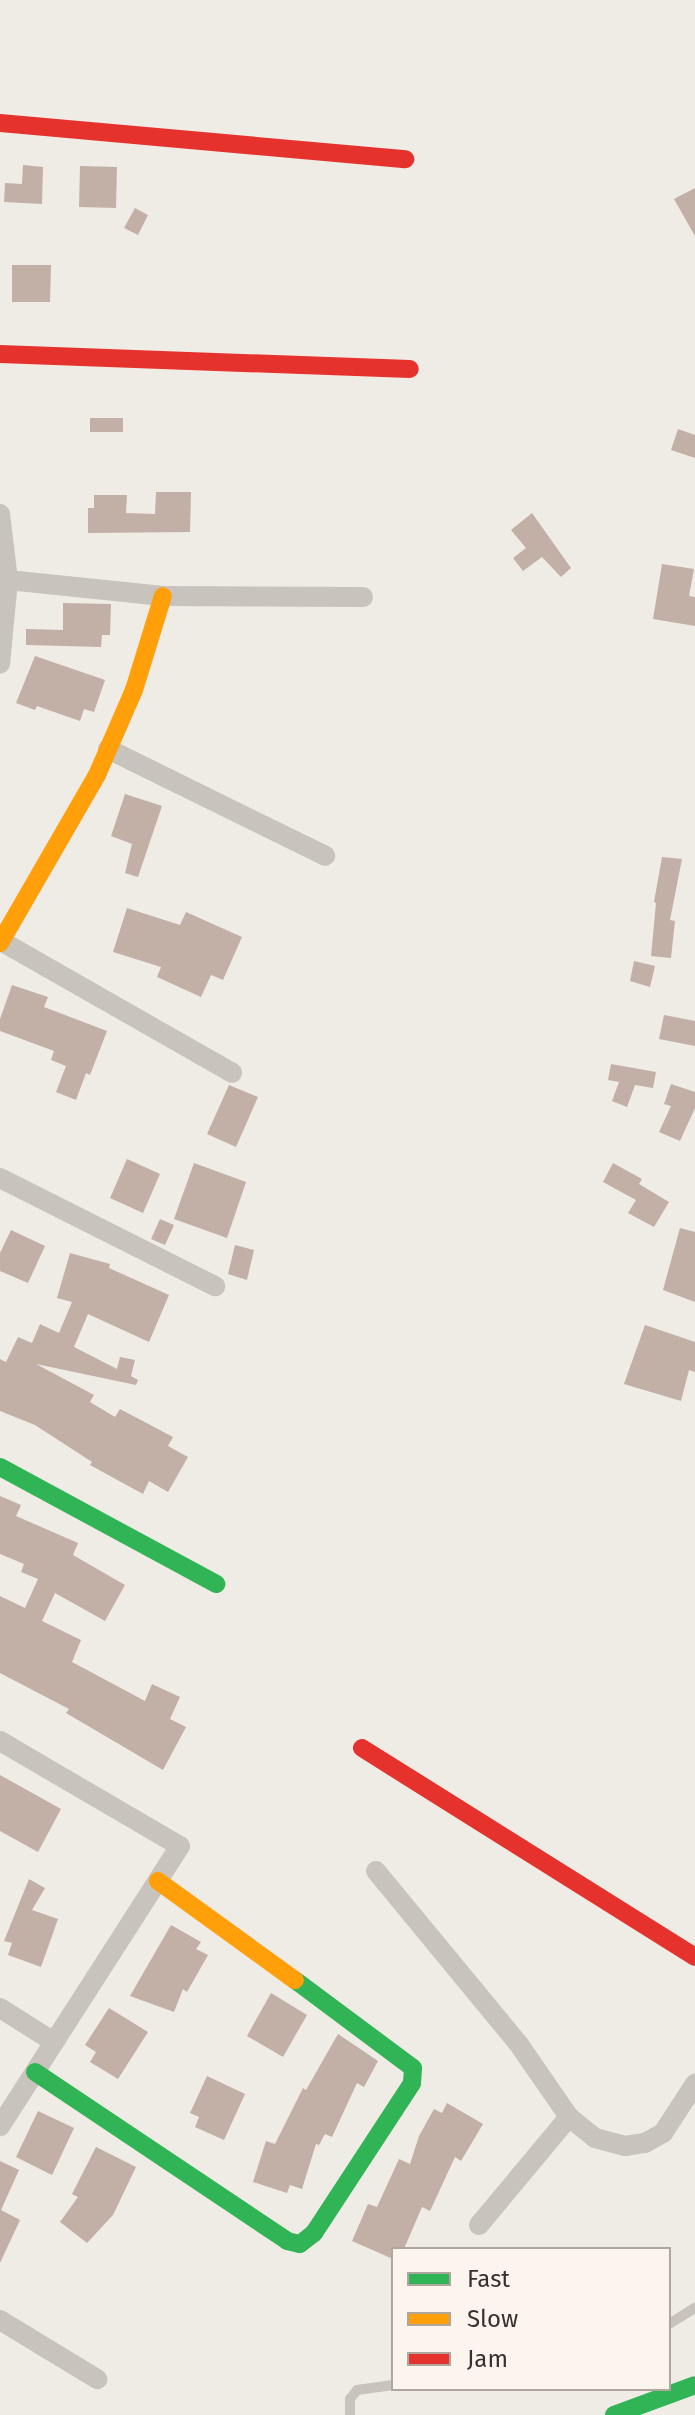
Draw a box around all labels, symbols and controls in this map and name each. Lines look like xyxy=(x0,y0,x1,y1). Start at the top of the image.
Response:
legend xyxy=(391,2247,671,2391)
text: Fast xyxy=(467,2265,510,2293)
text: Slow xyxy=(467,2305,518,2333)
text: Jam xyxy=(467,2345,508,2373)

